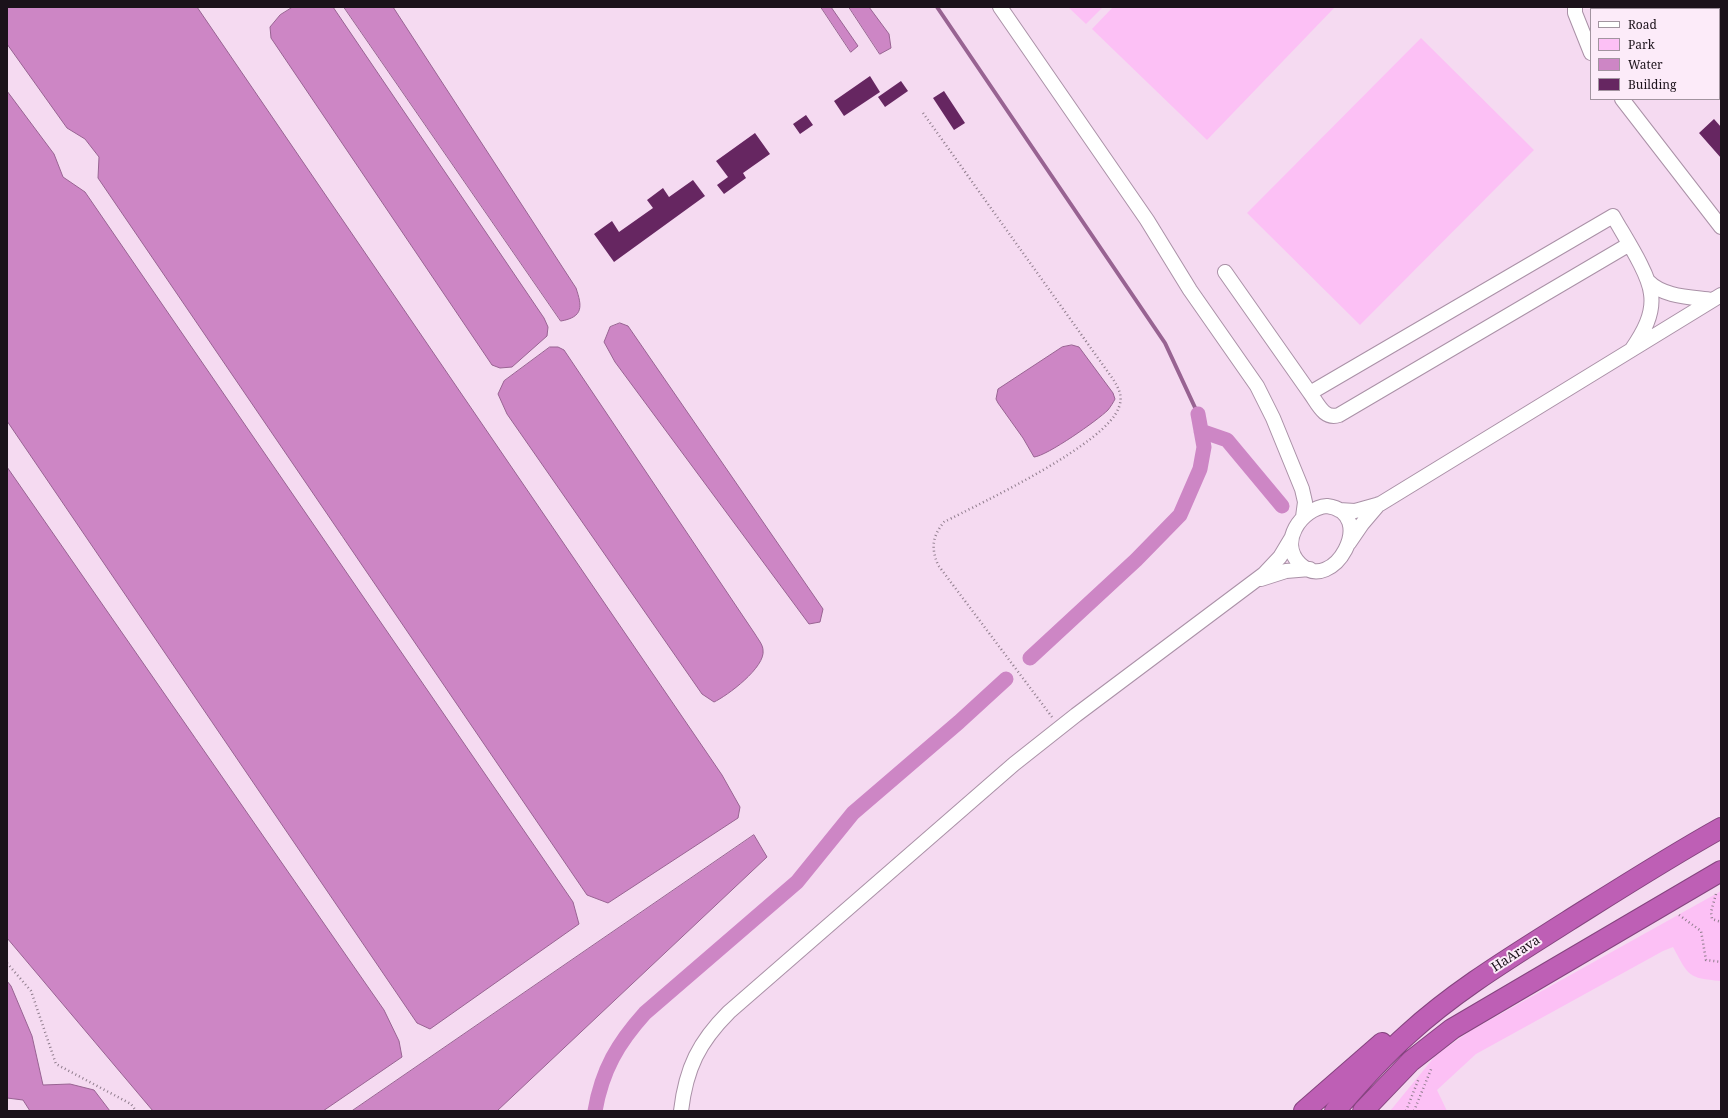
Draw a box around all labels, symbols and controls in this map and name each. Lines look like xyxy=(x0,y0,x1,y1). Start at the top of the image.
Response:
legend xyxy=(1590,8,1720,100)
text: Road xyxy=(1628,16,1657,33)
text: Park xyxy=(1628,36,1655,53)
text: Water xyxy=(1628,56,1663,73)
text: Building xyxy=(1628,76,1676,93)
street label: HaArava xyxy=(1489,933,1543,975)

